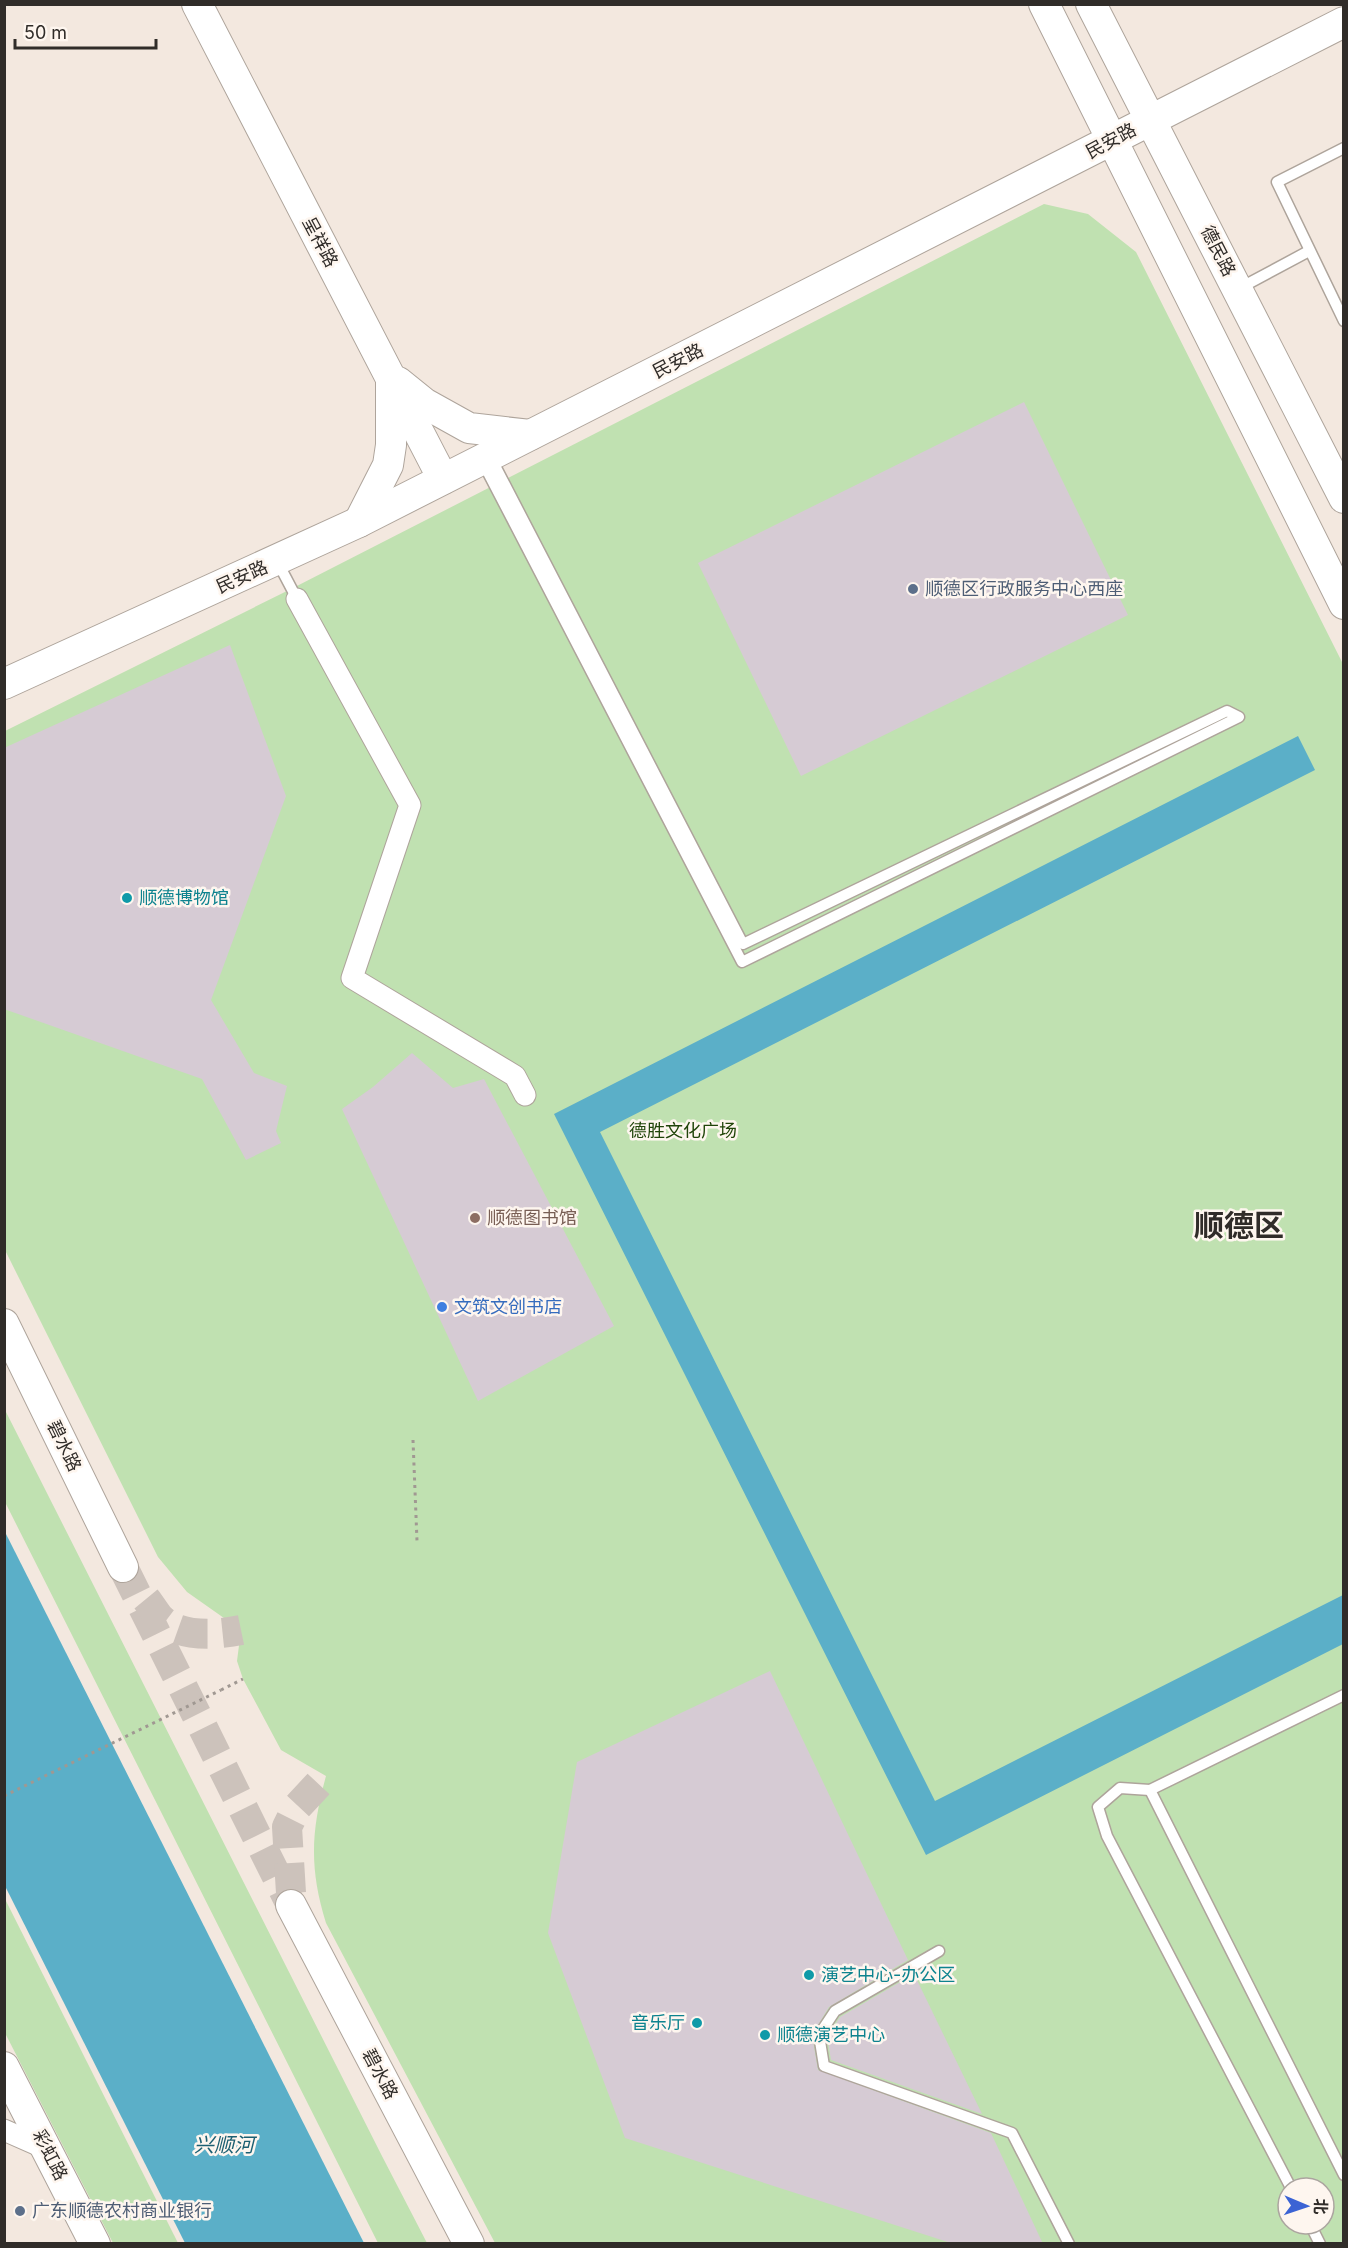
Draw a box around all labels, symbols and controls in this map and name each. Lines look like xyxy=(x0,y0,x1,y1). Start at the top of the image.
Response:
scale bar xyxy=(15,12,156,50)
text: 50 m xyxy=(24,22,67,43)
street label: 民安路 xyxy=(1082,119,1140,163)
street label: 呈祥路 xyxy=(298,213,342,271)
street label: 德民路 xyxy=(1197,222,1240,280)
street label: 民安路 xyxy=(649,339,707,382)
street label: 民安路 xyxy=(213,556,271,597)
place label: 顺德区行政服务中心西座 xyxy=(925,578,1123,599)
marker: 顺德区行政服务中心西座 xyxy=(906,582,920,596)
place label: 顺德博物馆 xyxy=(139,887,229,908)
marker: 顺德博物馆 xyxy=(120,891,134,905)
park label: 德胜文化广场 xyxy=(629,1120,737,1141)
place label: 顺德图书馆 xyxy=(487,1207,577,1228)
district label: 顺德区 xyxy=(1194,1207,1284,1243)
marker: 顺德图书馆 xyxy=(468,1211,482,1225)
place label: 文筑文创书店 xyxy=(454,1296,562,1317)
marker: 文筑文创书店 xyxy=(435,1300,449,1314)
street label: 碧水路 xyxy=(43,1417,86,1475)
place label: 演艺中心-办公区 xyxy=(821,1964,955,1985)
marker: 演艺中心-办公区 xyxy=(802,1968,816,1982)
place label: 音乐厅 xyxy=(631,2012,685,2033)
marker: 音乐厅 xyxy=(690,2016,704,2030)
place label: 顺德演艺中心 xyxy=(777,2024,885,2045)
marker: 顺德演艺中心 xyxy=(758,2028,772,2042)
street label: 碧水路 xyxy=(358,2045,402,2103)
street label: 彩虹路 xyxy=(29,2126,72,2184)
water label: 兴顺河 xyxy=(194,2133,258,2157)
north arrow xyxy=(1276,2176,1336,2236)
text: 北 xyxy=(1311,2198,1331,2215)
place label: 广东顺德农村商业银行 xyxy=(32,2200,212,2221)
marker: 广东顺德农村商业银行 xyxy=(13,2204,27,2218)

